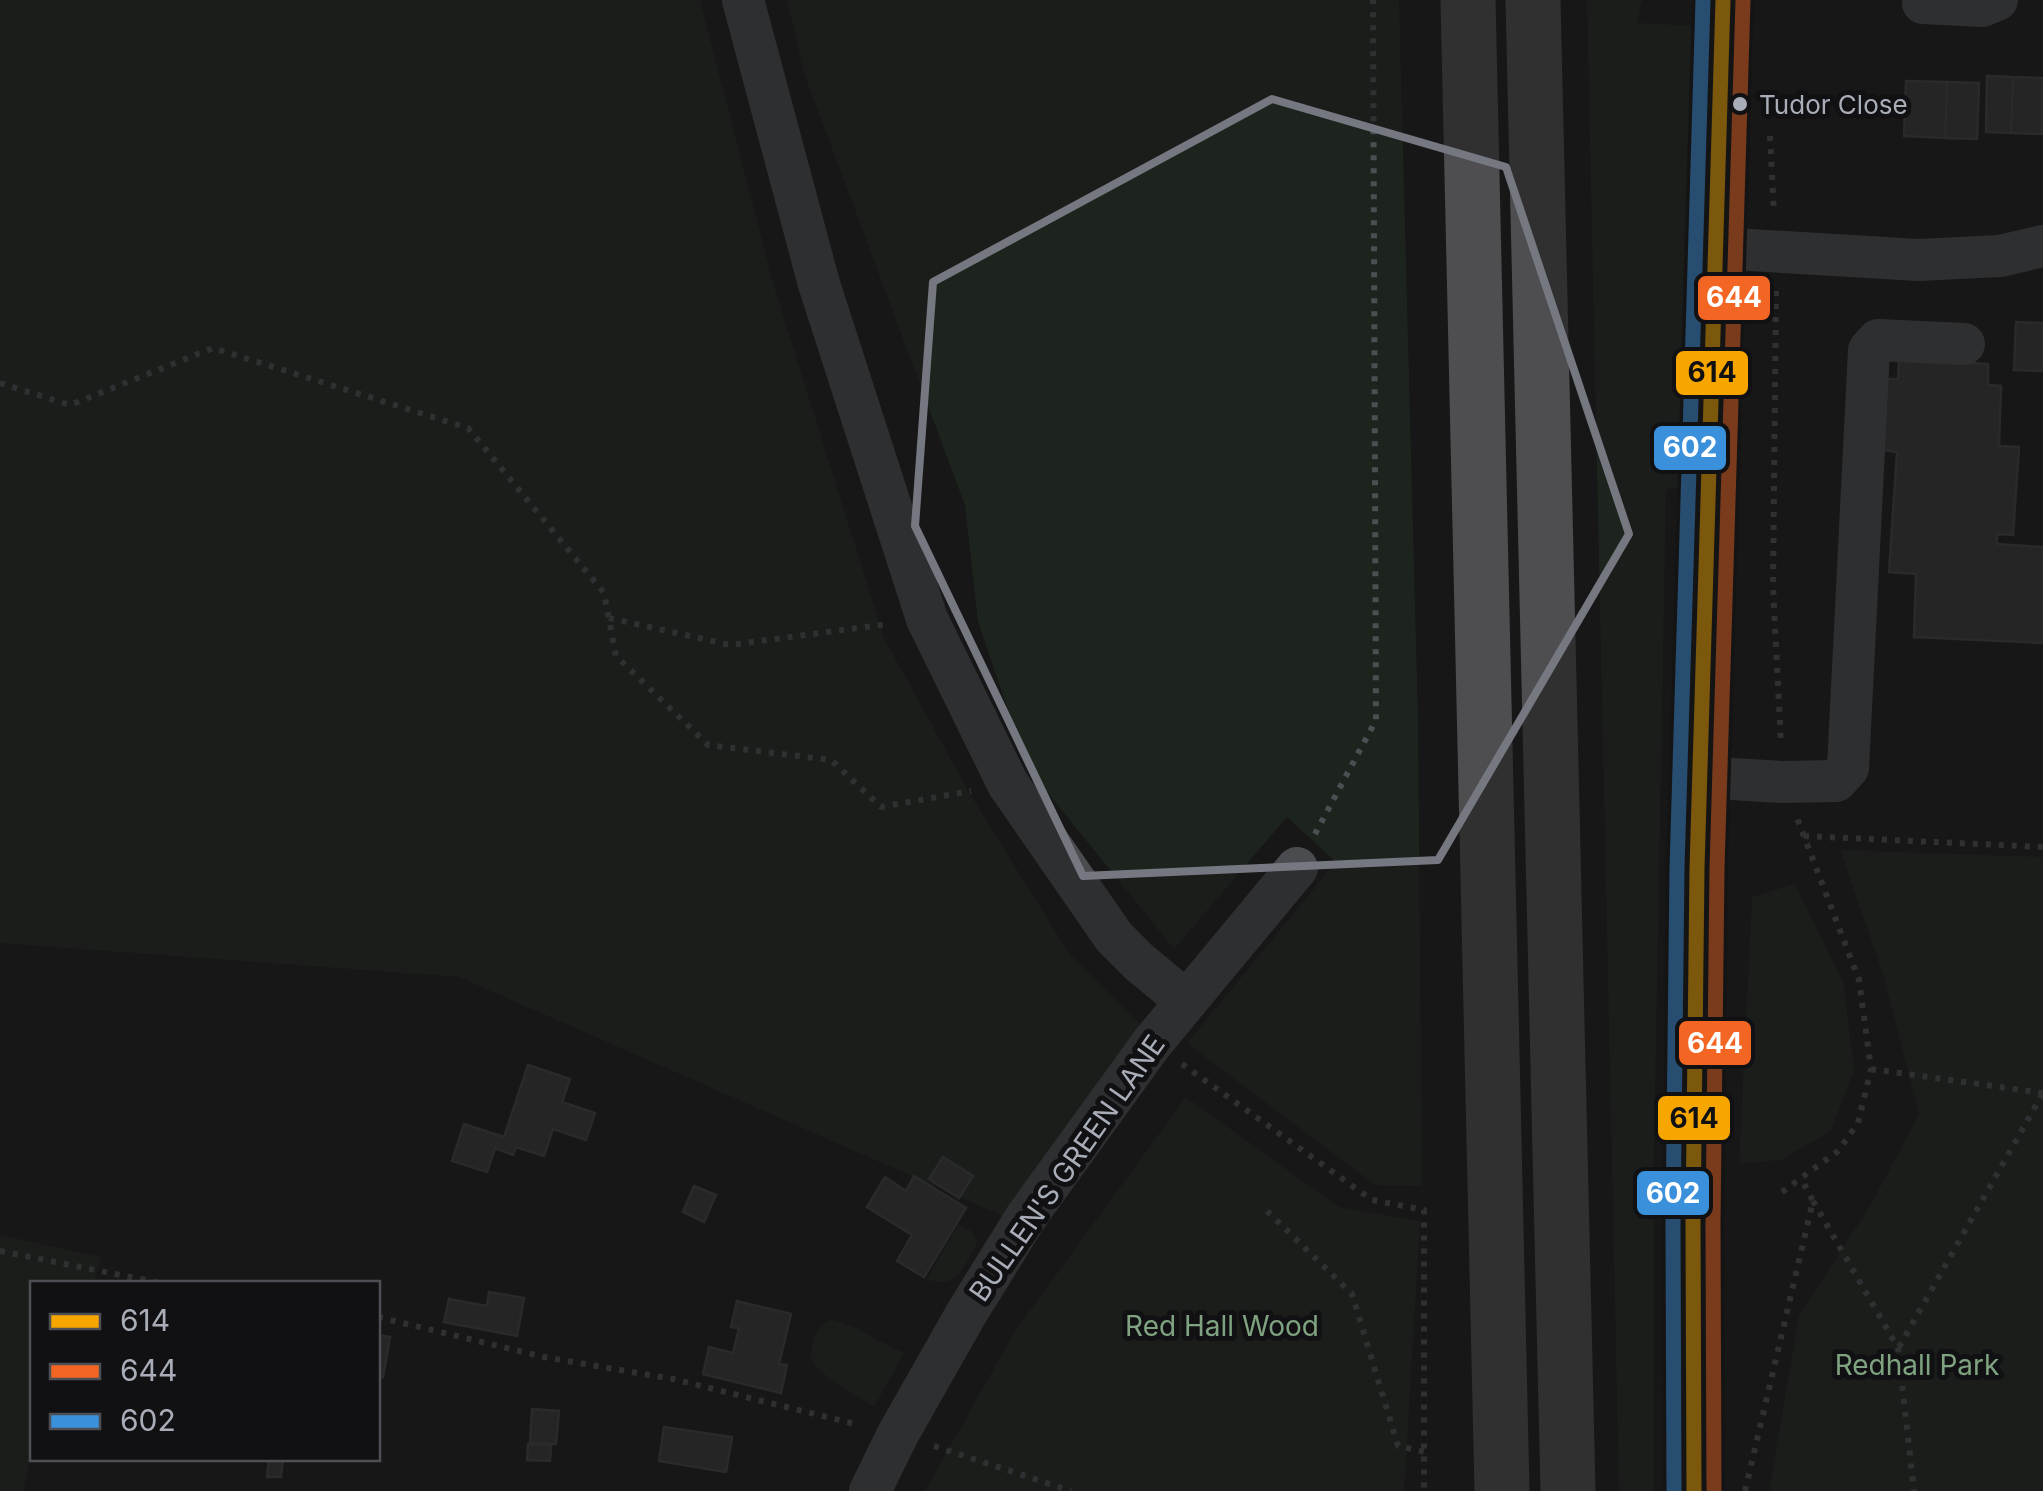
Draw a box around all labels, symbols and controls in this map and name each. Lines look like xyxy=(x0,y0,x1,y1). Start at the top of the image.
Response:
place label: Tudor Close xyxy=(1759,89,1908,120)
marker: Tudor Close xyxy=(1730,94,1750,114)
line badge: 644 xyxy=(1696,274,1772,322)
text: 644 xyxy=(1706,280,1762,314)
line badge: 614 xyxy=(1674,349,1750,397)
text: 614 xyxy=(1687,355,1737,389)
line badge: 602 xyxy=(1652,424,1728,472)
text: 602 xyxy=(1663,430,1717,464)
line badge: 644 xyxy=(1677,1019,1753,1067)
text: 644 xyxy=(1687,1026,1743,1060)
street label: BULLEN'S GREEN LANE xyxy=(962,1028,1172,1308)
line badge: 614 xyxy=(1656,1094,1732,1142)
text: 614 xyxy=(1669,1101,1719,1135)
line badge: 602 xyxy=(1635,1169,1711,1217)
text: 602 xyxy=(1646,1176,1700,1210)
legend xyxy=(30,1281,380,1461)
text: 614 xyxy=(120,1302,170,1338)
park label: Red Hall Wood xyxy=(1125,1309,1319,1343)
park label: Redhall Park xyxy=(1835,1348,1999,1382)
text: 644 xyxy=(120,1352,177,1388)
text: 602 xyxy=(120,1402,176,1438)

